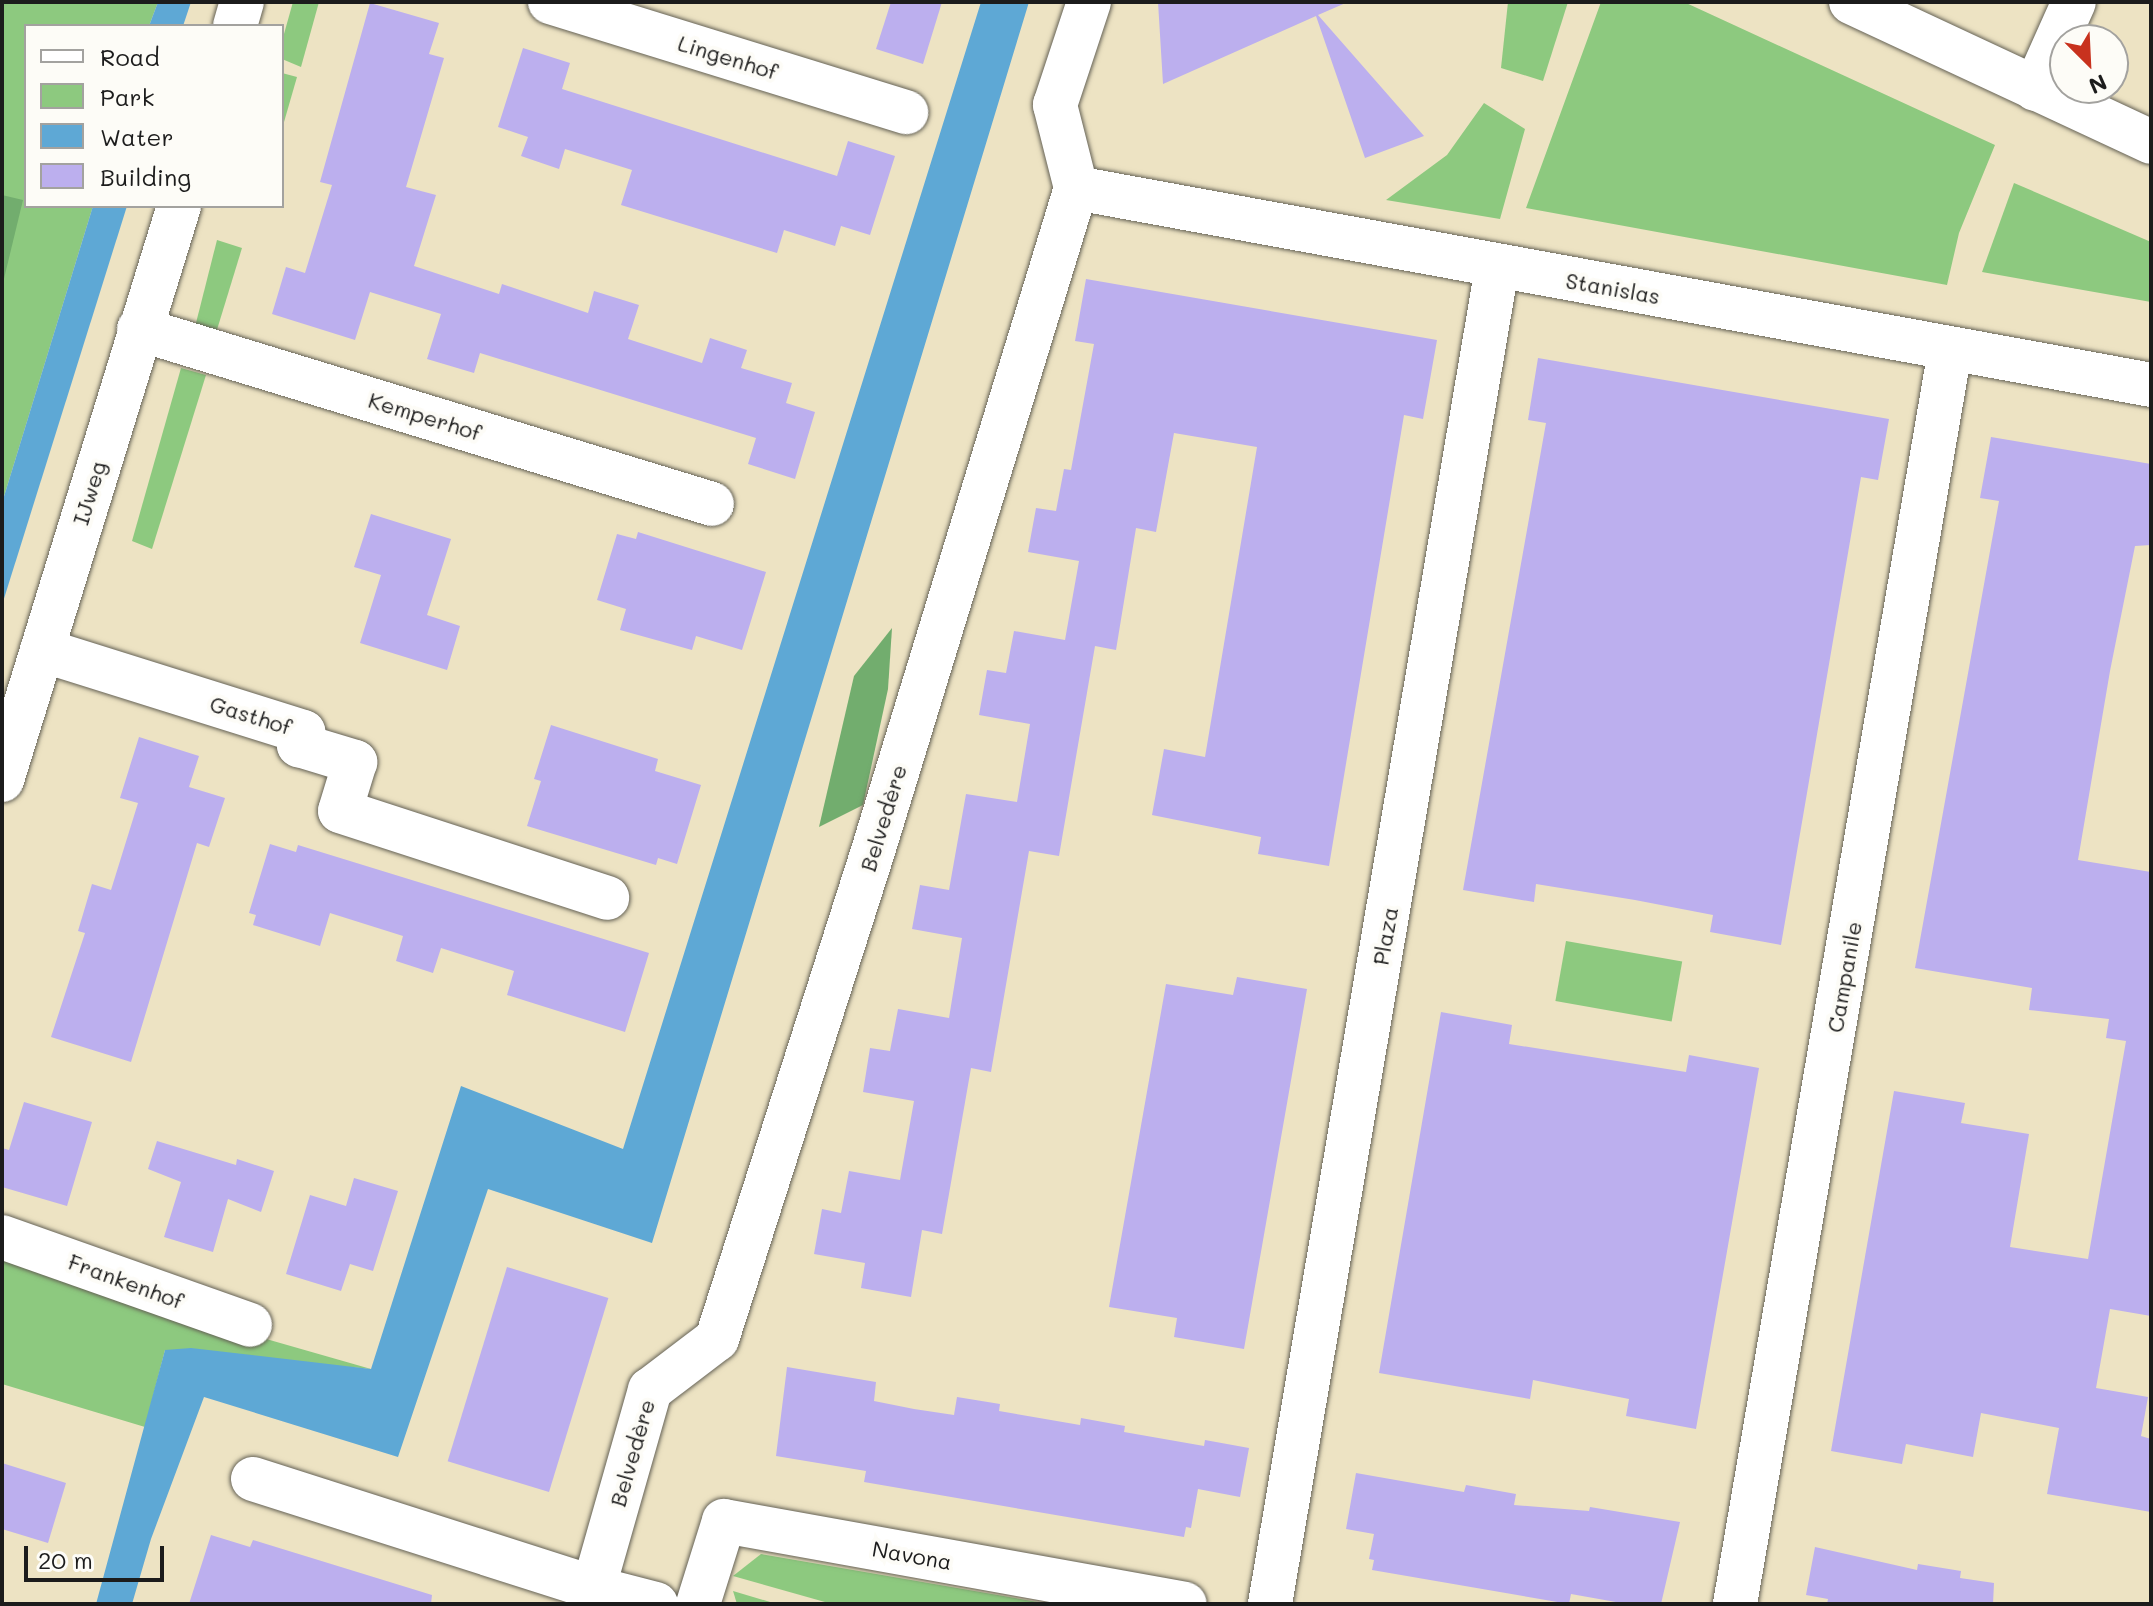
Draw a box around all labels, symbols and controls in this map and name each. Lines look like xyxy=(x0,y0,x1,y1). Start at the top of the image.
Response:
legend xyxy=(24,24,284,208)
north arrow xyxy=(2049,24,2129,104)
street label: Lingenhof xyxy=(675,29,781,85)
text: Road xyxy=(100,41,160,72)
text: N xyxy=(2085,68,2112,101)
text: Park xyxy=(100,81,154,112)
text: Water xyxy=(100,121,174,152)
text: Building xyxy=(100,161,191,192)
street label: Stanislas xyxy=(1564,267,1662,309)
street label: Kemperhof xyxy=(365,386,485,446)
street label: IJweg xyxy=(67,458,111,528)
street label: Gasthof xyxy=(207,690,295,740)
street label: Belvedère xyxy=(854,761,912,875)
street label: Plaza xyxy=(1367,905,1403,967)
street label: Campanile xyxy=(1821,919,1867,1035)
street label: Frankenhof xyxy=(65,1248,187,1314)
street label: Belvedère xyxy=(604,1396,660,1510)
scale bar xyxy=(28,1530,168,1580)
street label: Navona xyxy=(870,1535,954,1575)
text: 20 m xyxy=(38,1544,93,1575)

